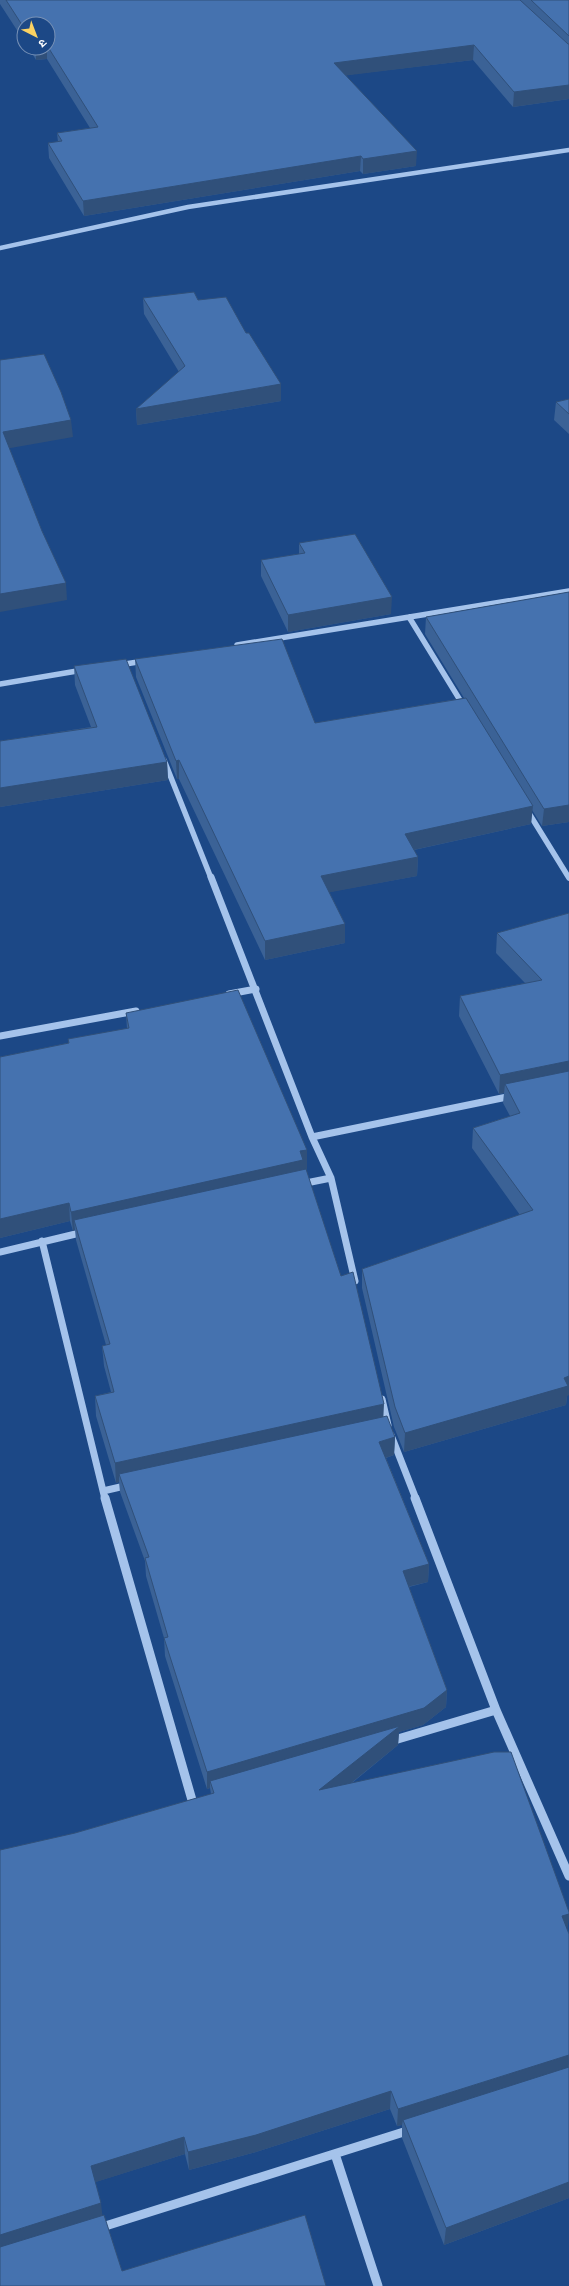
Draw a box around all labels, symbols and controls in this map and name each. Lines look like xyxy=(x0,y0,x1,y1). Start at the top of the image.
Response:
north arrow xyxy=(16,16,56,56)
text: उ xyxy=(35,35,50,51)

